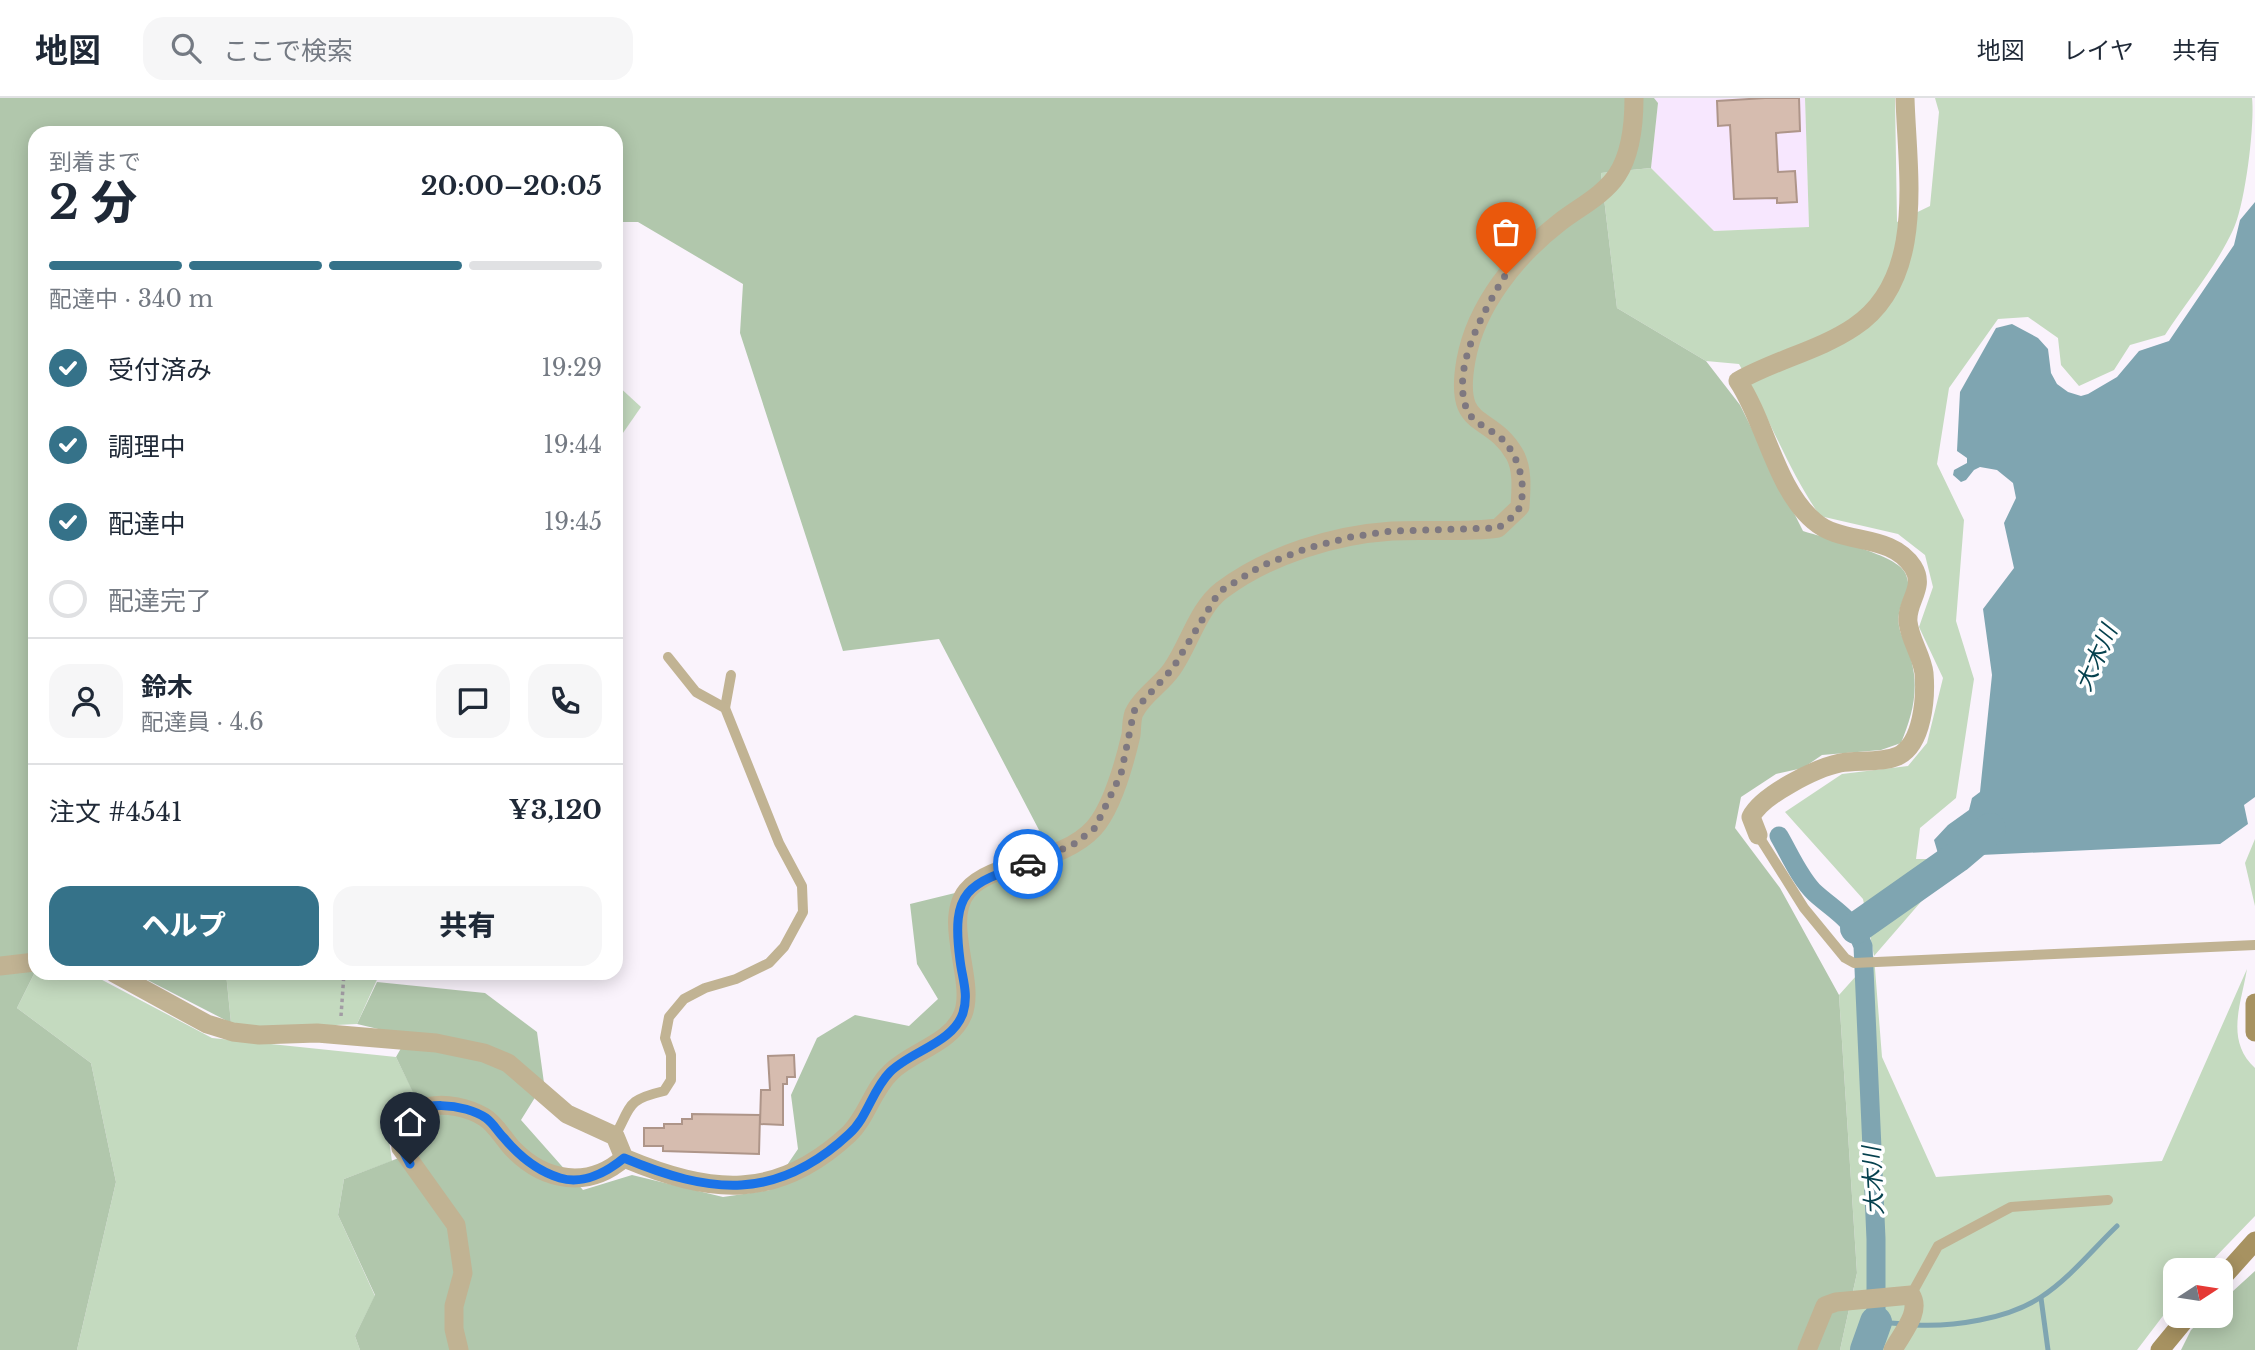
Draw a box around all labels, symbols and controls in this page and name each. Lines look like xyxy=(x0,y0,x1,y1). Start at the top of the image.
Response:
search box xyxy=(143,17,633,80)
icon: search xyxy=(167,29,205,67)
text: 地図 xyxy=(35,30,101,71)
text: ここで検索 xyxy=(223,35,353,67)
text: 地図 xyxy=(1977,36,2025,65)
text: レイヤ xyxy=(2063,36,2134,65)
text: 共有 xyxy=(2172,36,2220,65)
text: 到着まで xyxy=(49,148,141,176)
text: 20:00–20:05 xyxy=(421,170,602,202)
text: 2 分 xyxy=(49,174,137,231)
pin xyxy=(1476,202,1536,274)
icon: bag xyxy=(1487,213,1525,251)
text: 配達中 · 340 m xyxy=(49,285,213,313)
icon: check xyxy=(49,349,87,387)
text: 受付済み xyxy=(108,354,212,386)
text: 19:29 xyxy=(541,354,602,382)
icon: check xyxy=(49,426,87,464)
text: 調理中 xyxy=(108,431,186,463)
text: 19:44 xyxy=(543,431,602,459)
icon: check xyxy=(49,503,87,541)
text: 配達中 xyxy=(108,508,186,540)
text: 19:45 xyxy=(544,508,602,536)
text: 配達完了 xyxy=(108,585,212,617)
water label: 大木川 xyxy=(2069,618,2124,695)
button: person xyxy=(49,664,123,738)
button: chat xyxy=(436,664,510,738)
button: phone xyxy=(528,664,602,738)
text: 鈴木 xyxy=(141,671,193,703)
text: 配達員 · 4.6 xyxy=(141,708,264,736)
text: ¥3,120 xyxy=(509,794,602,826)
text: 注文 #4541 xyxy=(49,796,183,828)
courier xyxy=(993,829,1063,899)
icon: car xyxy=(1009,845,1047,883)
button: ヘルプ xyxy=(49,886,319,966)
button: 共有 xyxy=(333,886,602,966)
pin xyxy=(380,1092,440,1164)
icon: home xyxy=(391,1103,429,1141)
water label: 大木川 xyxy=(1857,1143,1889,1216)
north arrow xyxy=(2163,1258,2233,1328)
map controls xyxy=(2163,1258,2233,1328)

